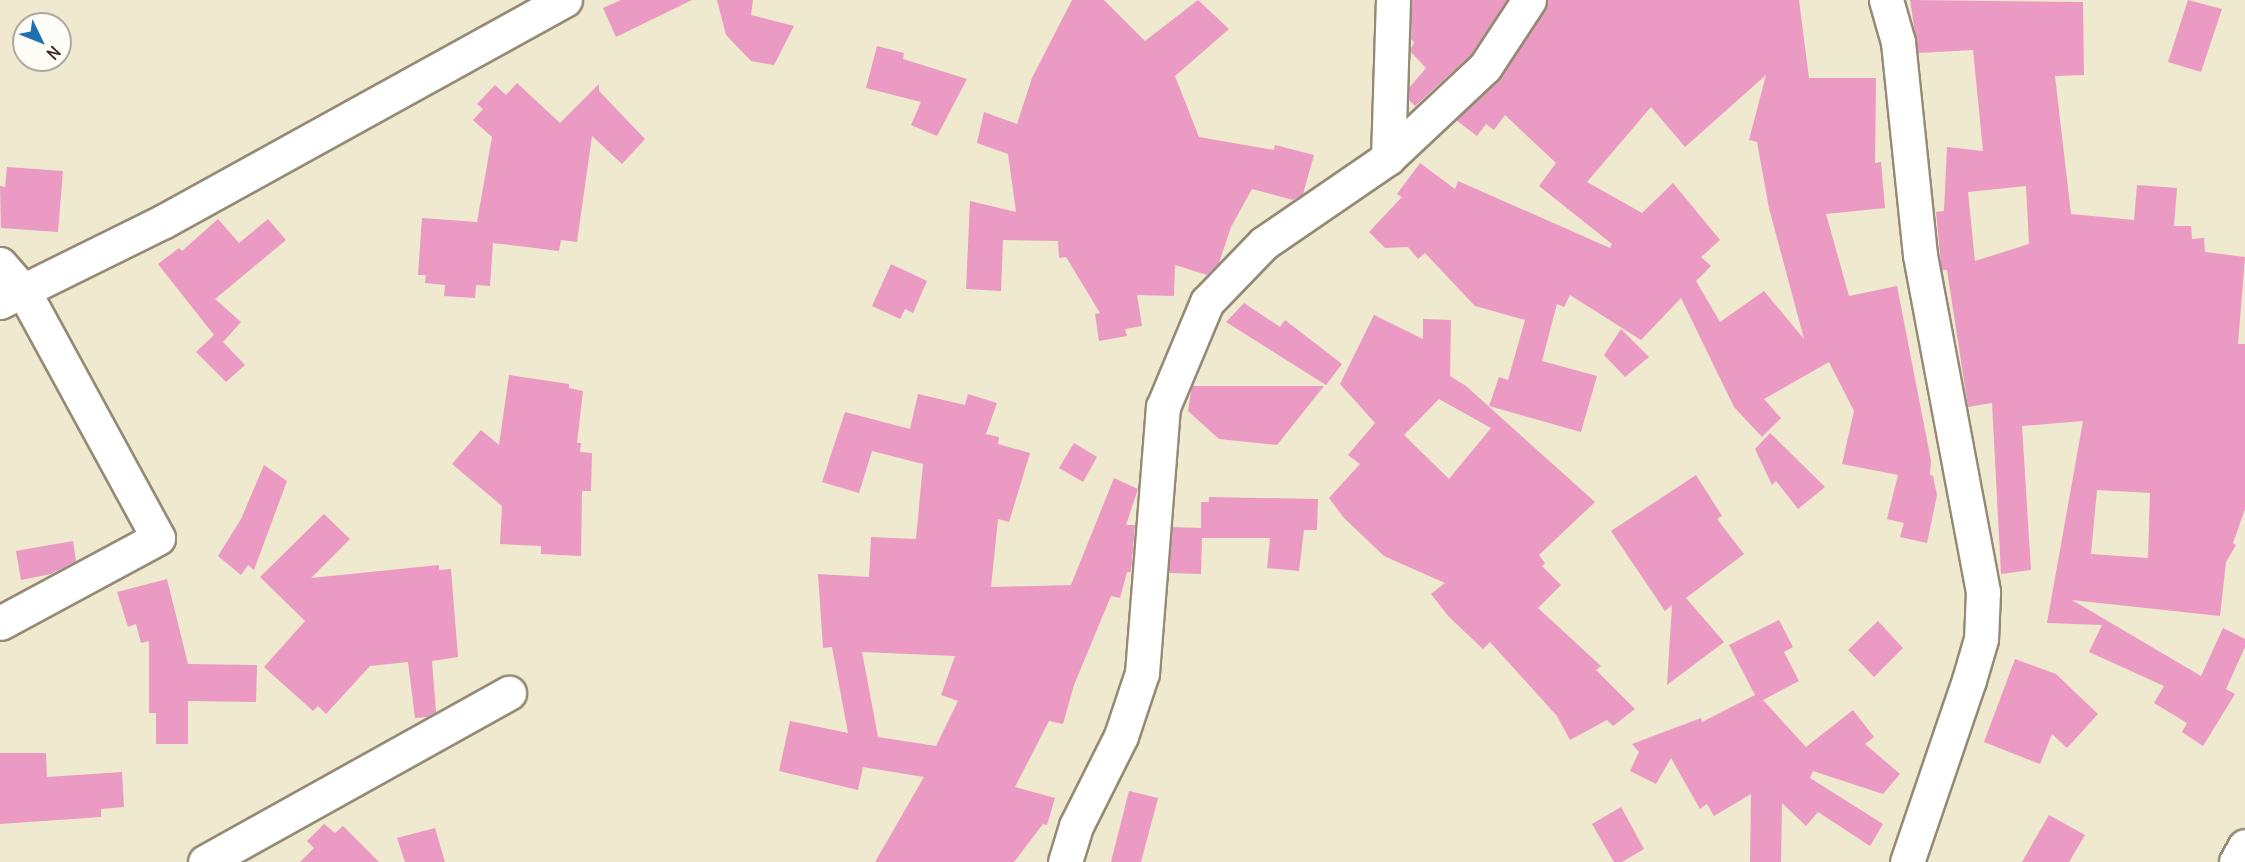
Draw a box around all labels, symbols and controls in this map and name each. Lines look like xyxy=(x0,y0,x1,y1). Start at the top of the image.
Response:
north arrow xyxy=(12,12,72,72)
text: N xyxy=(43,42,65,64)

